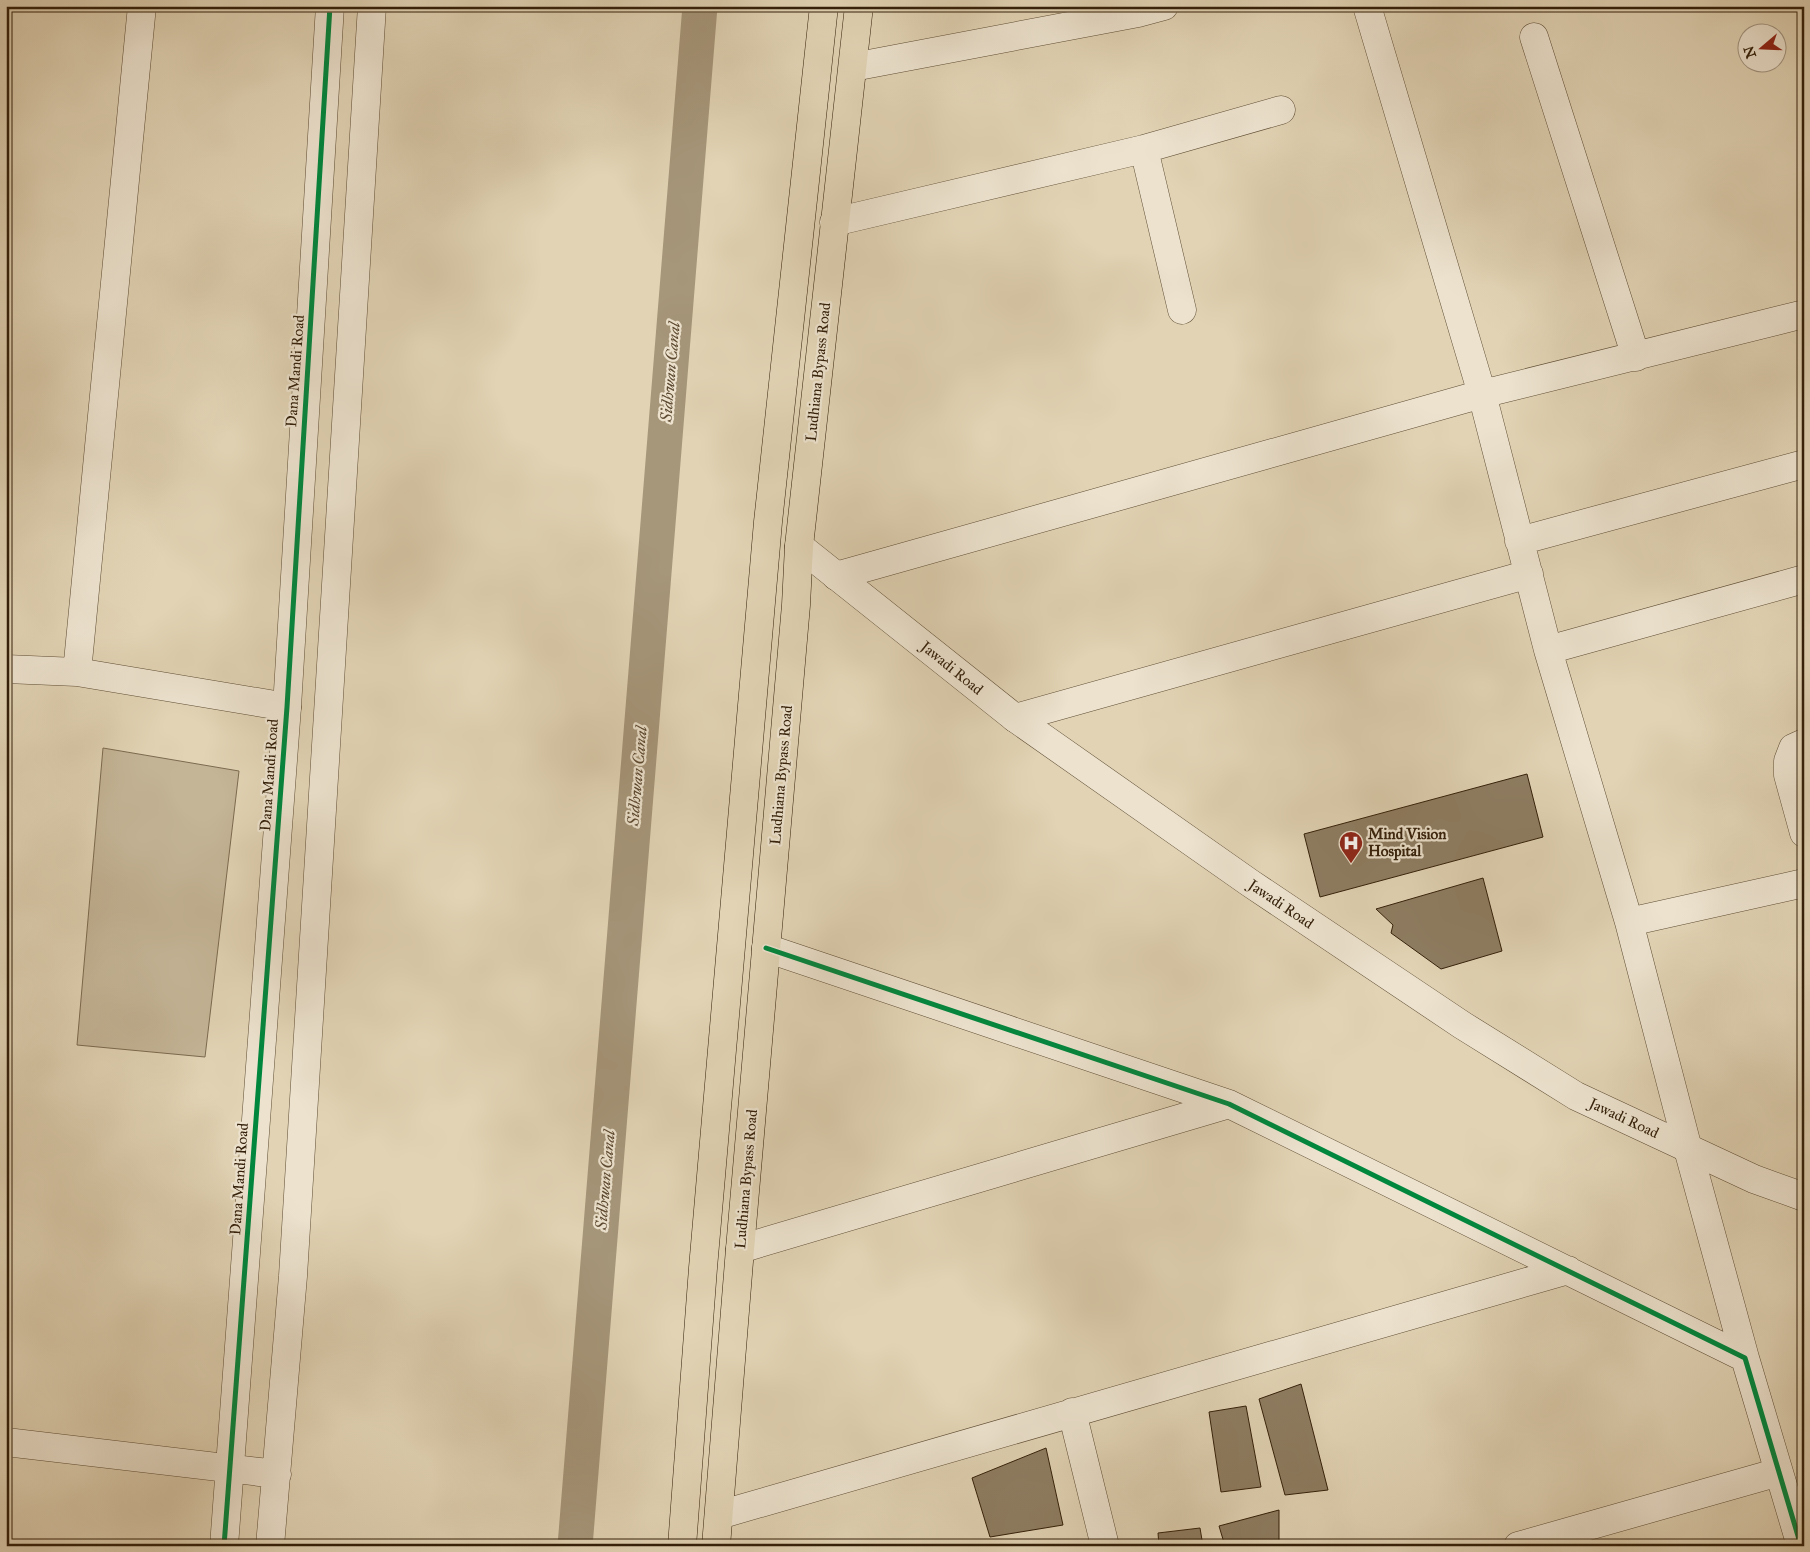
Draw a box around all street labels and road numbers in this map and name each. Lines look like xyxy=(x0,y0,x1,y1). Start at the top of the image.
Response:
street label: Ludhiana Bypass Road xyxy=(802,301,834,443)
street label: Dana Mandi Road xyxy=(282,314,308,428)
street label: Jawadi Road xyxy=(915,636,987,700)
street label: Ludhiana Bypass Road xyxy=(766,704,796,845)
street label: Dana Mandi Road xyxy=(256,718,282,832)
street label: Jawadi Road xyxy=(1243,874,1317,933)
street label: Jawadi Road xyxy=(1584,1093,1662,1143)
street label: Ludhiana Bypass Road xyxy=(731,1108,761,1249)
street label: Dana Mandi Road xyxy=(226,1122,252,1236)

